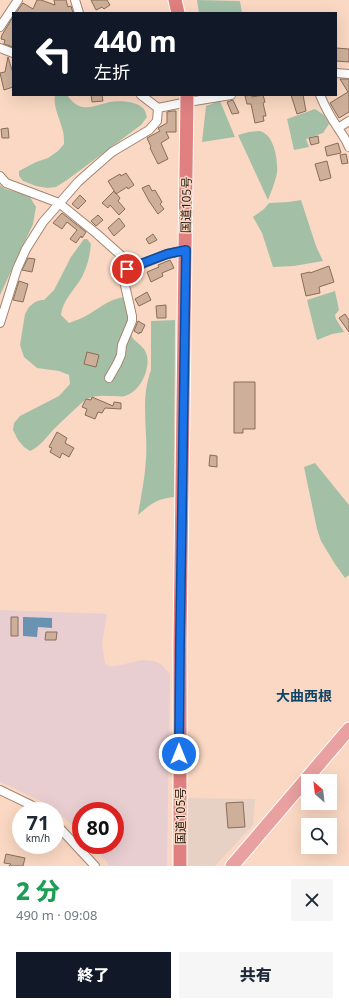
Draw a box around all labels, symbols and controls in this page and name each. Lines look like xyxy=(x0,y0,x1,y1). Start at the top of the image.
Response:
text: 440 m xyxy=(94,22,177,60)
icon: left xyxy=(28,28,80,80)
text: 左折 xyxy=(94,60,130,84)
street label: 国道105号 xyxy=(177,177,195,233)
pin xyxy=(110,252,144,286)
icon: arrive xyxy=(116,258,138,280)
district label: 大曲西根 xyxy=(276,686,332,705)
position arrow xyxy=(158,733,200,775)
north arrow xyxy=(301,774,337,810)
map controls xyxy=(301,774,337,854)
street label: 国道105号 xyxy=(172,788,189,844)
speed limit sign: 80 xyxy=(72,802,124,854)
text: 71 xyxy=(27,809,49,836)
button: search xyxy=(301,818,337,854)
text: km/h xyxy=(26,831,50,845)
text: 2 分 xyxy=(16,874,60,907)
button: close xyxy=(291,879,333,921)
text: 490 m · 09:08 xyxy=(16,906,97,924)
button: 終了 xyxy=(16,952,171,998)
button: 共有 xyxy=(179,952,333,998)

